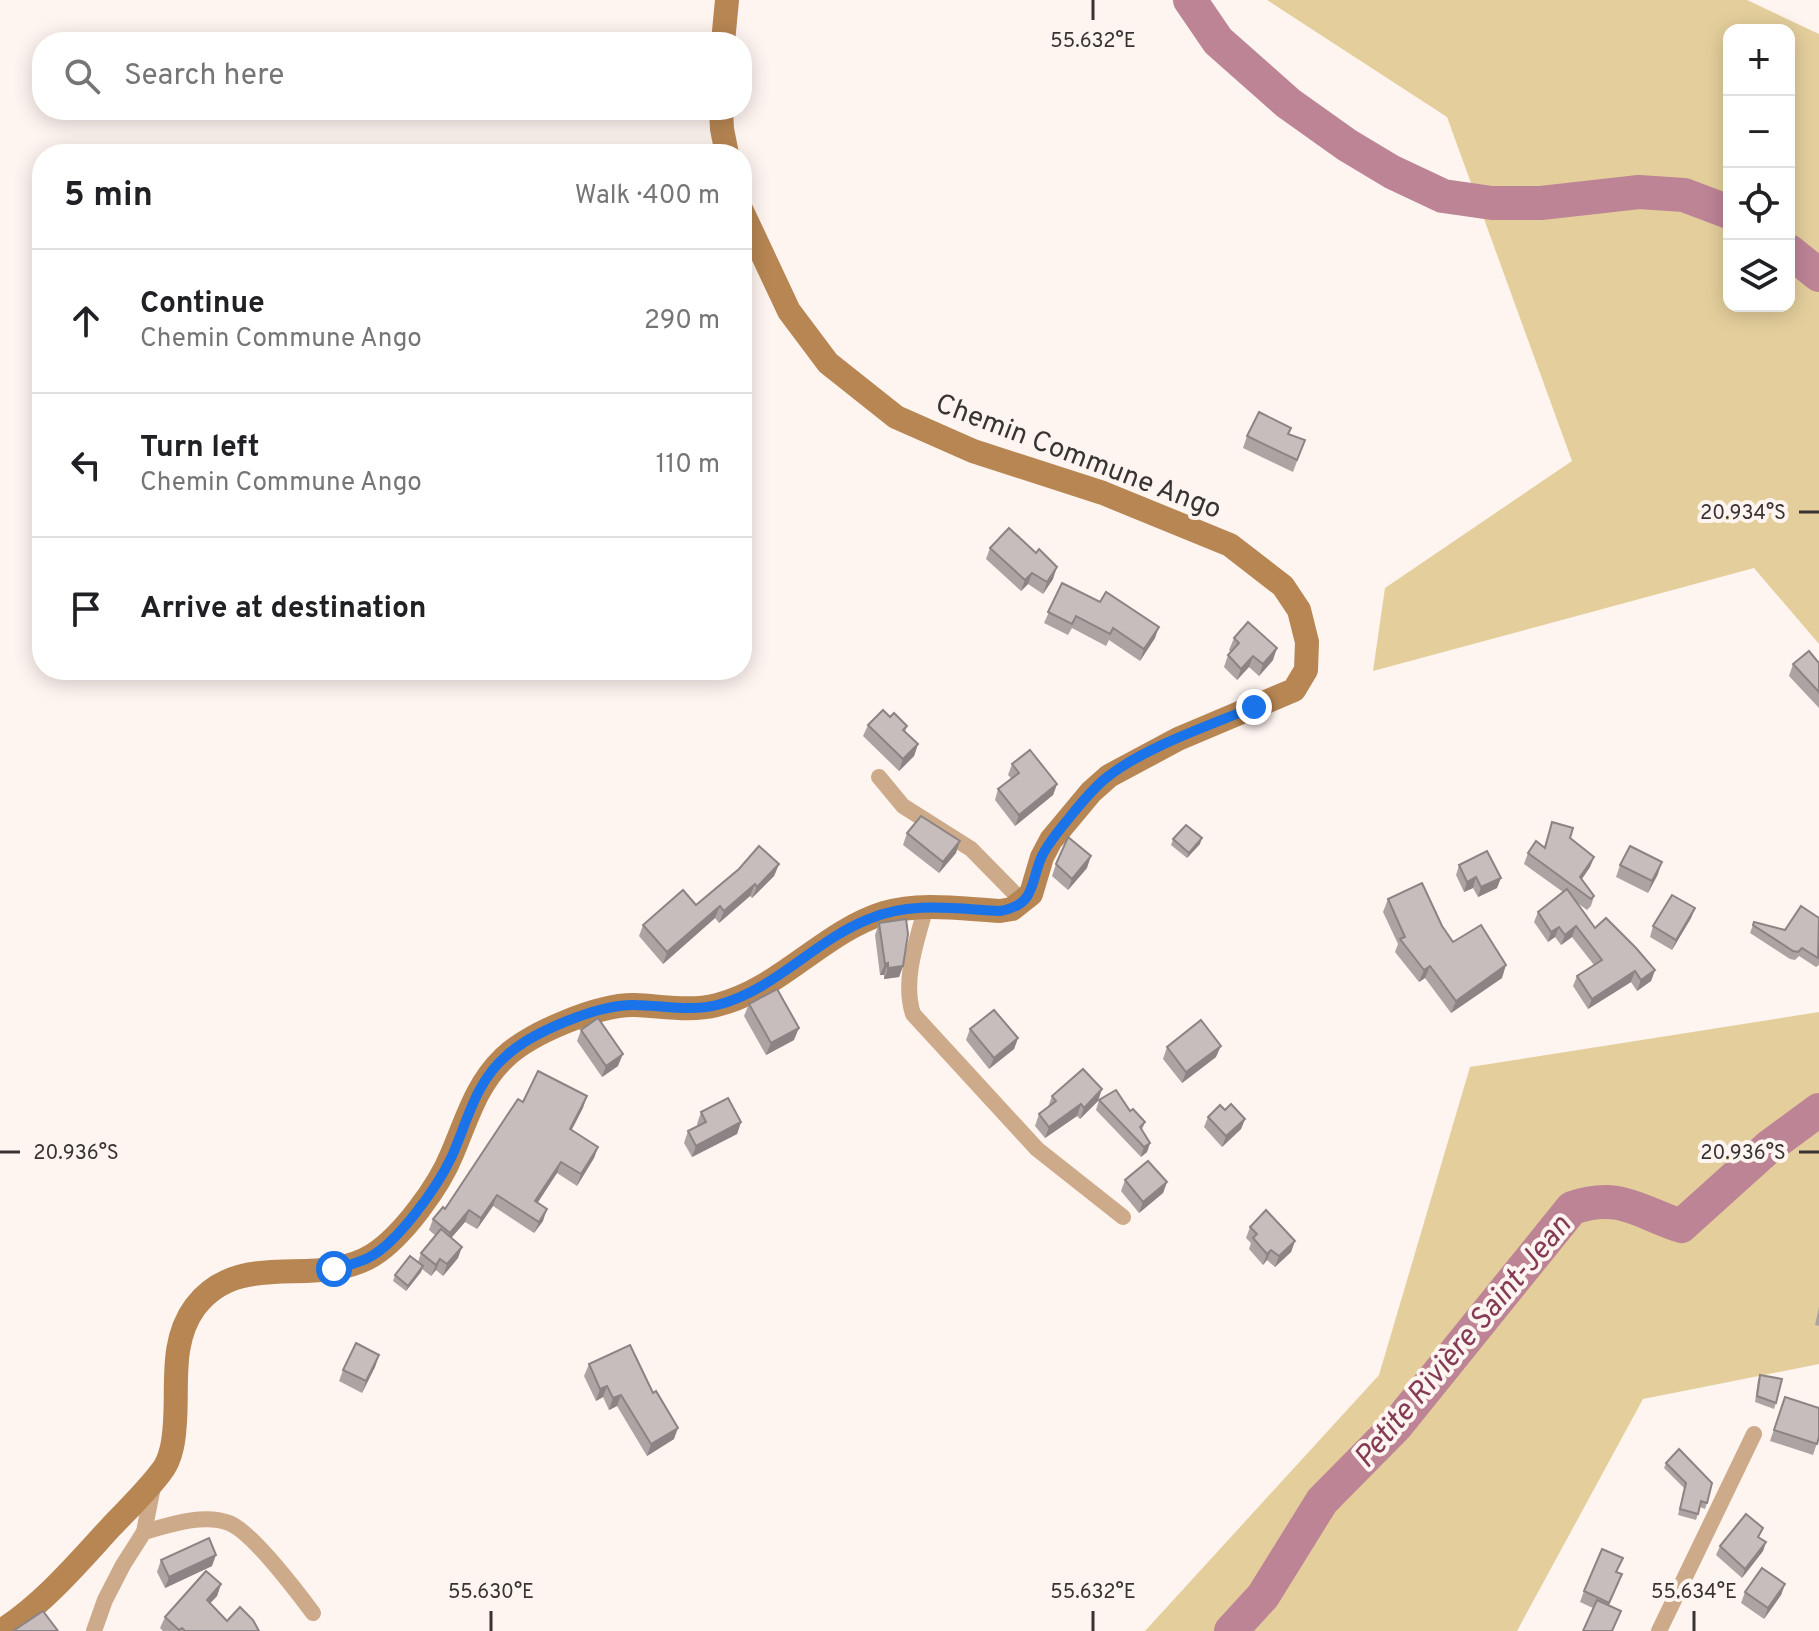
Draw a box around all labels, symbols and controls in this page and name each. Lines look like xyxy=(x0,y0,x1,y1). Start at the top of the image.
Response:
map controls xyxy=(1723,24,1795,312)
button: + xyxy=(1723,24,1795,96)
text: 55.632°E xyxy=(1050,29,1136,55)
search box xyxy=(32,32,752,120)
icon: search xyxy=(60,54,104,98)
text: Search here xyxy=(124,58,284,95)
button: − xyxy=(1723,96,1795,168)
button: locate xyxy=(1723,168,1795,240)
text: 5 min xyxy=(64,175,153,218)
text: Walk · 400 m xyxy=(575,180,720,213)
button: layers xyxy=(1723,240,1795,312)
text: Continue xyxy=(140,286,265,323)
icon: ahead xyxy=(64,299,108,343)
text: 290 m xyxy=(644,305,720,338)
text: Chemin Commune Ango xyxy=(140,323,422,356)
street label: Chemin Commune Ango xyxy=(930,387,1226,529)
text: Turn left xyxy=(140,430,260,467)
icon: left xyxy=(64,443,108,487)
text: 110 m xyxy=(656,449,720,482)
text: Chemin Commune Ango xyxy=(140,467,422,500)
text: 20.934°S xyxy=(1700,501,1786,527)
icon: arrive xyxy=(64,587,108,631)
text: Arrive at destination xyxy=(140,591,426,628)
route end xyxy=(1236,689,1272,725)
text: 20.936°S xyxy=(33,1141,119,1167)
text: 20.936°S xyxy=(1700,1141,1786,1167)
water label: Petite Rivière Saint-Jean xyxy=(1347,1209,1581,1477)
route start xyxy=(316,1251,352,1287)
text: 55.630°E xyxy=(448,1580,534,1606)
text: 55.632°E xyxy=(1050,1580,1136,1606)
text: 55.634°E xyxy=(1651,1580,1737,1606)

